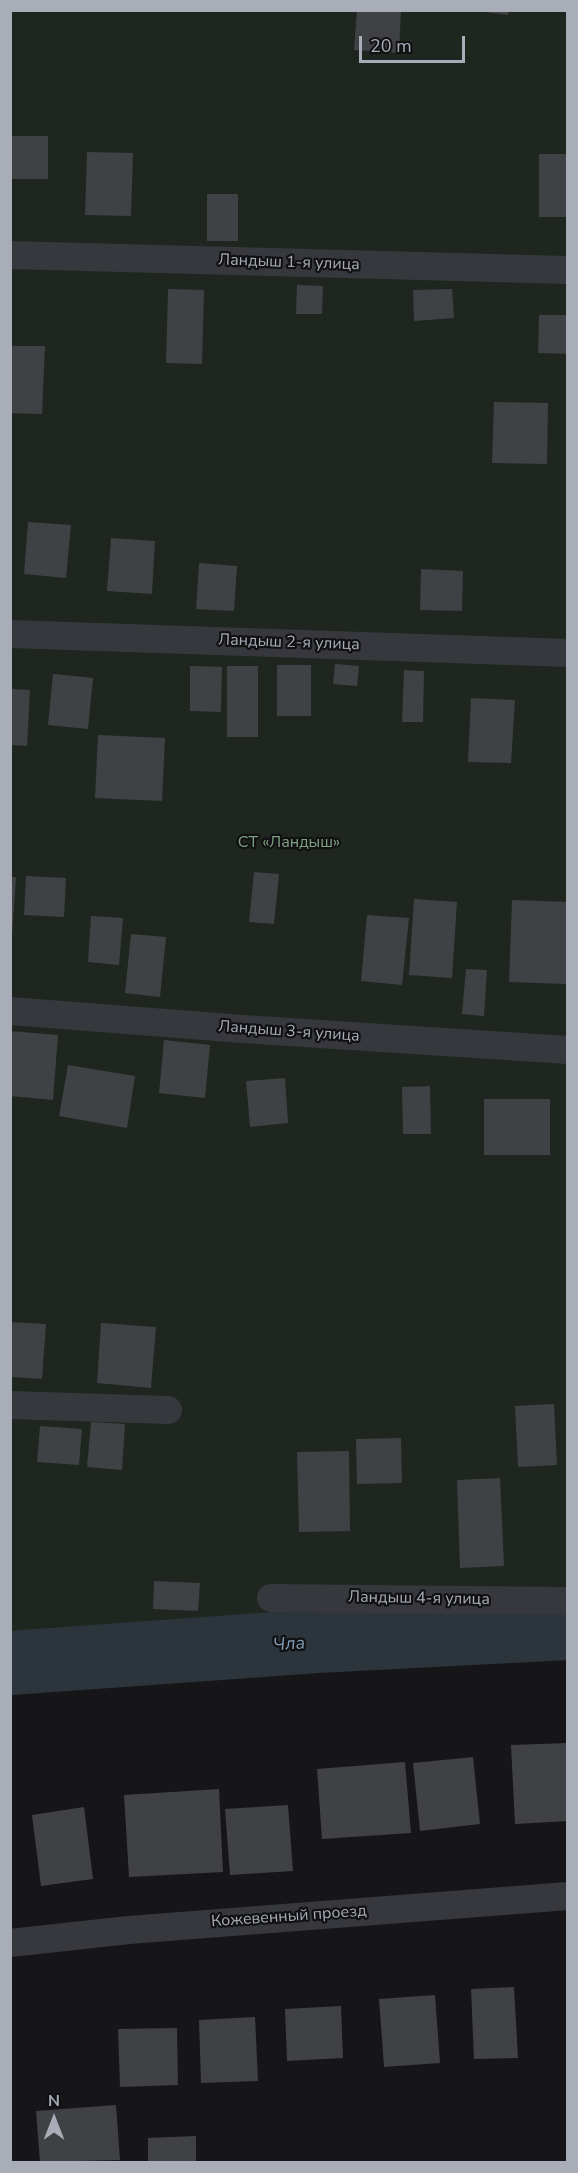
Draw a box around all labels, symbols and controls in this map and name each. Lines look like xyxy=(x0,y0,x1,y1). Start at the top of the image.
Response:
scale bar xyxy=(362,24,468,62)
text: 20 m xyxy=(370,34,412,58)
street label: Ландыш 1-я улица xyxy=(218,251,360,275)
street label: Ландыш 2-я улица xyxy=(218,631,360,655)
park label: СТ «Ландыш» xyxy=(238,833,340,853)
street label: Ландыш 3-я улица xyxy=(218,1017,360,1047)
street label: Ландыш 4-я улица xyxy=(348,1588,490,1610)
water label: Чла xyxy=(272,1633,306,1657)
street label: Кожевенный проезд xyxy=(211,1902,367,1932)
north arrow xyxy=(24,2089,84,2149)
text: N xyxy=(48,2090,60,2112)

